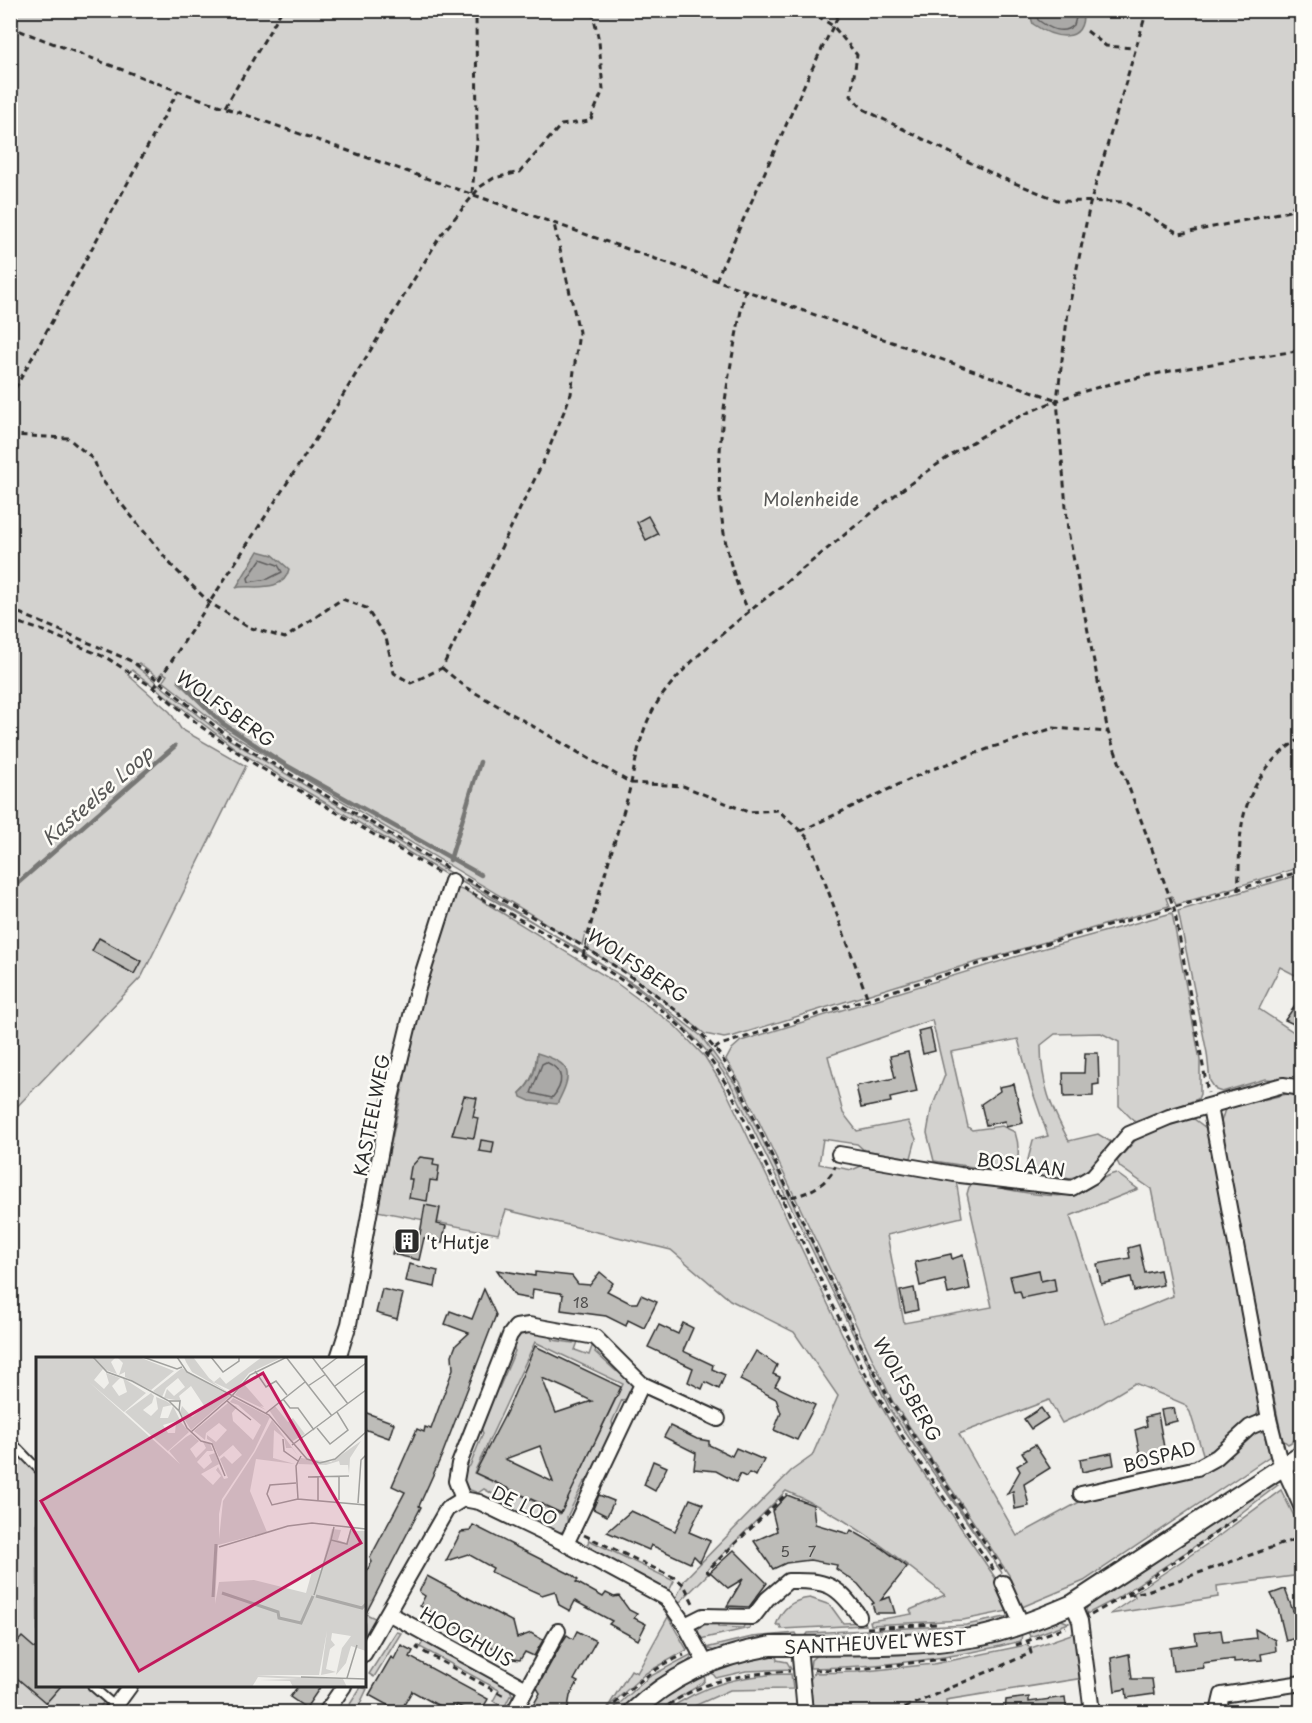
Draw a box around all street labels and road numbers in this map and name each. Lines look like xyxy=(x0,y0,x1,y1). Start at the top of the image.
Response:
street label: WOLFSBERG xyxy=(171,663,281,753)
street label: WOLFSBERG xyxy=(582,921,694,1009)
street label: KASTEELWEG xyxy=(346,1051,396,1178)
street label: BOSLAAN xyxy=(975,1145,1067,1183)
street label: WOLFSBERG xyxy=(867,1332,949,1446)
street label: BOSPAD xyxy=(1119,1433,1199,1479)
street label: DE LOO xyxy=(488,1478,562,1532)
street label: HOOGHUIS xyxy=(416,1599,518,1673)
street label: SANTHEUVEL WEST xyxy=(783,1624,967,1660)

